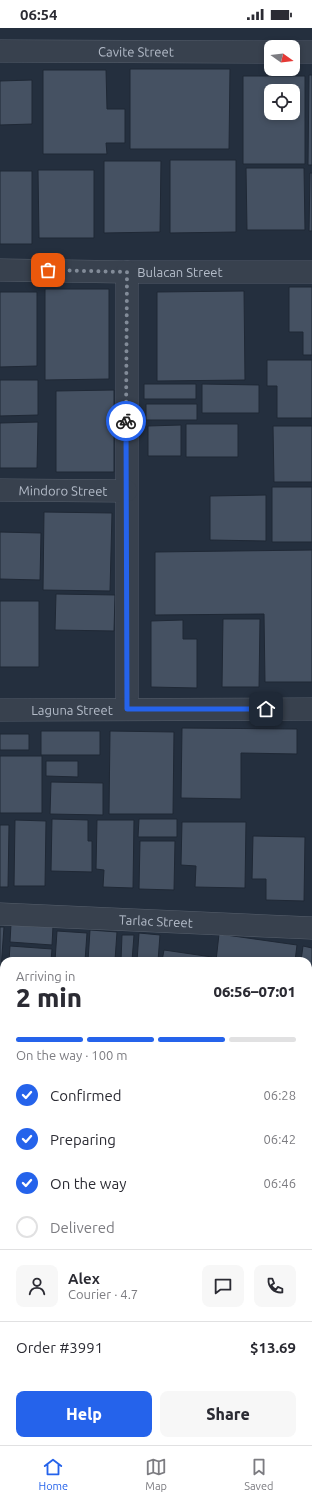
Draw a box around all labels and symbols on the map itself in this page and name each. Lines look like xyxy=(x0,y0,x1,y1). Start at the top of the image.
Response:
north arrow xyxy=(264,40,300,76)
street label: Cavite Street xyxy=(98,44,174,59)
pin xyxy=(31,253,65,287)
street label: Bulacan Street xyxy=(137,265,223,279)
courier xyxy=(106,401,146,441)
street label: Mindoro Street xyxy=(18,483,108,498)
pin xyxy=(249,692,283,726)
street label: Laguna Street xyxy=(31,703,113,717)
street label: Tarlac Street xyxy=(119,912,193,930)

